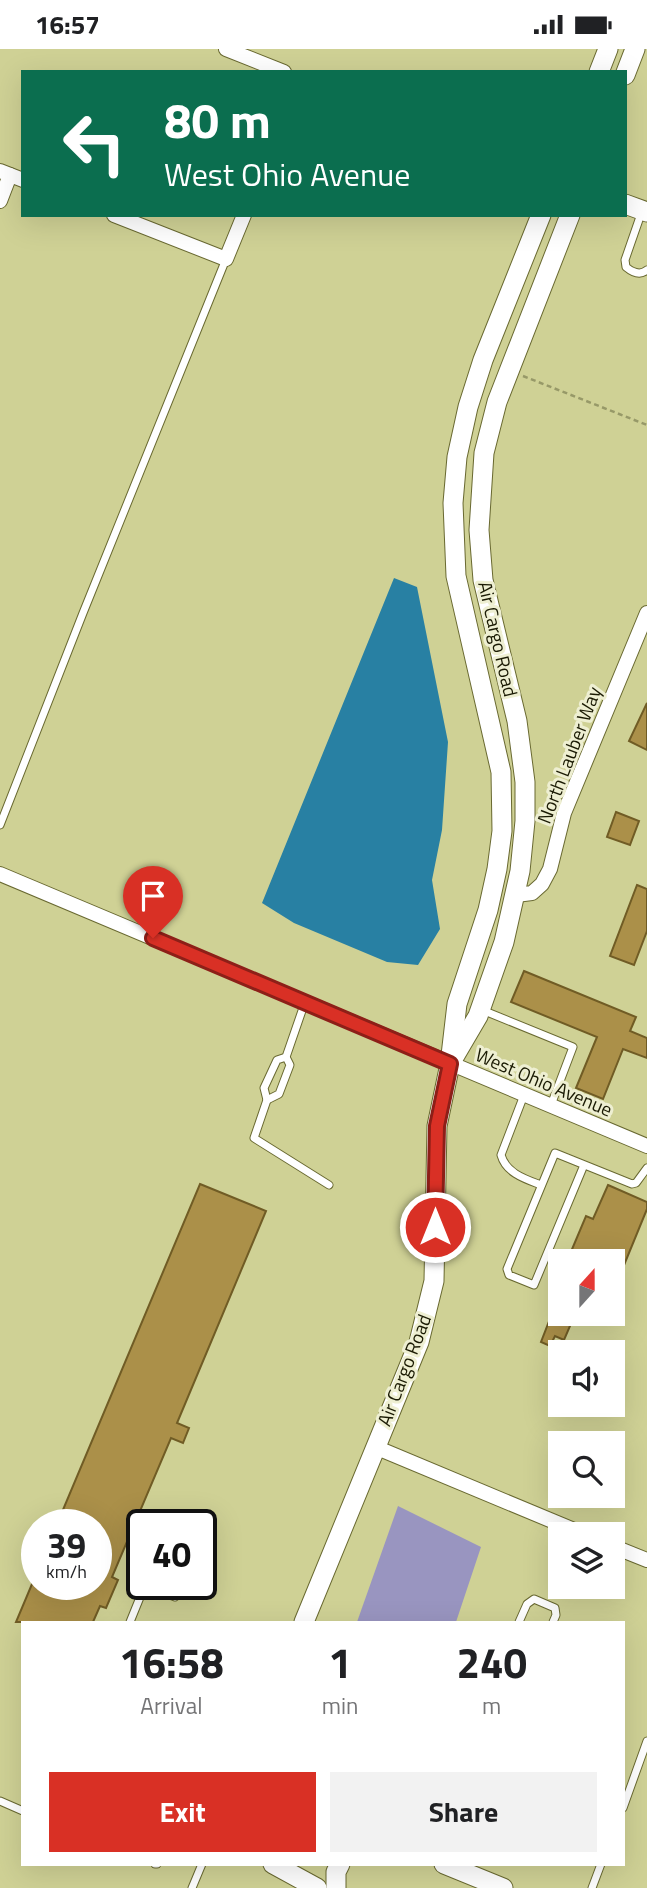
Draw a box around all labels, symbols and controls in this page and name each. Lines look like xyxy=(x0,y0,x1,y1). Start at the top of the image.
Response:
text: 16:57 xyxy=(35,5,100,44)
text: 80 m xyxy=(164,82,271,157)
icon: left xyxy=(49,98,140,189)
text: West Ohio Avenue xyxy=(164,150,410,198)
street label: Air Cargo Road xyxy=(471,578,526,699)
street label: North Lauber Way xyxy=(529,682,608,828)
pin xyxy=(123,866,183,938)
icon: arrive xyxy=(134,877,172,915)
street label: West Ohio Avenue xyxy=(471,1040,617,1123)
position arrow xyxy=(398,1190,472,1264)
north arrow xyxy=(548,1249,625,1327)
map controls xyxy=(548,1249,625,1599)
street label: Air Cargo Road xyxy=(369,1310,438,1430)
button: sound xyxy=(548,1340,625,1417)
button: search xyxy=(548,1431,625,1508)
speed limit sign: 40 xyxy=(126,1509,217,1600)
text: 39 xyxy=(47,1518,86,1572)
button: layers xyxy=(548,1522,625,1599)
text: km/h xyxy=(46,1558,87,1585)
text: 16:58 xyxy=(119,1630,224,1694)
text: 1 xyxy=(328,1630,352,1694)
text: 240 xyxy=(456,1630,527,1694)
text: Arrival xyxy=(140,1688,203,1723)
text: min xyxy=(322,1688,358,1723)
text: m xyxy=(482,1688,501,1723)
button: Exit xyxy=(49,1772,316,1852)
button: Share xyxy=(330,1772,597,1852)

